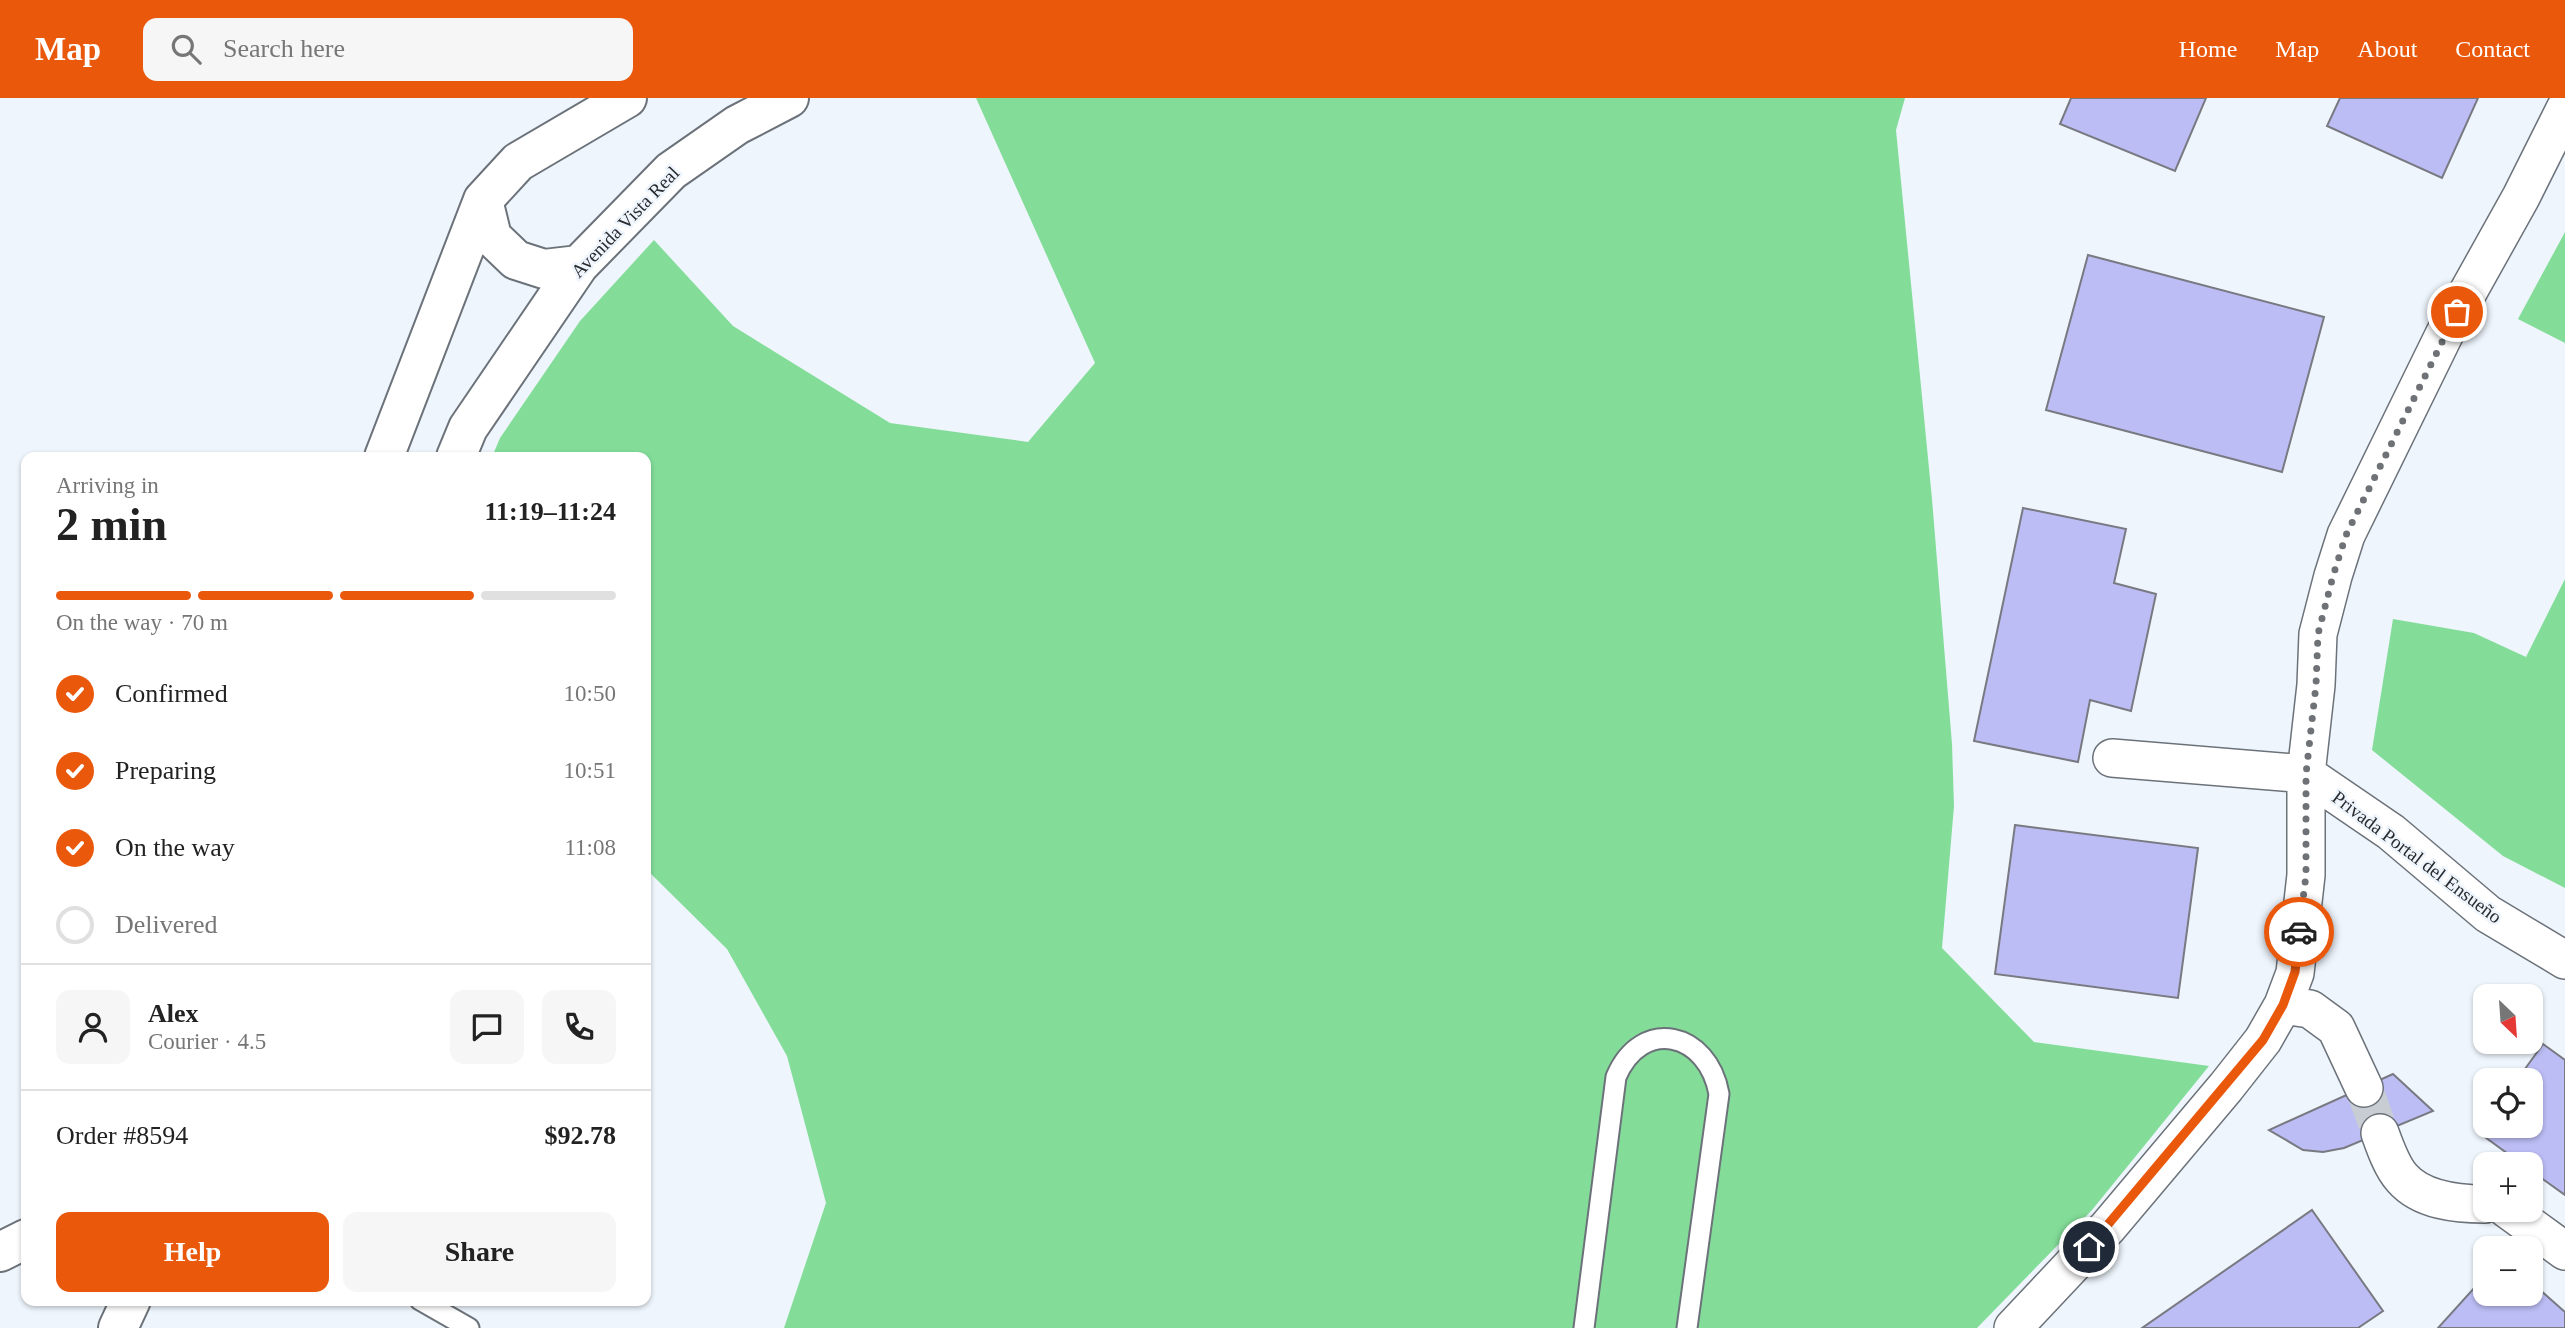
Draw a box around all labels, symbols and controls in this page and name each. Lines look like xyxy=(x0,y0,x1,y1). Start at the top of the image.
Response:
search box xyxy=(143,18,633,81)
icon: search xyxy=(167,30,205,68)
text: Map xyxy=(35,31,101,67)
text: Search here xyxy=(223,34,345,63)
text: Home xyxy=(2179,36,2237,62)
text: Map xyxy=(2275,36,2319,62)
text: About xyxy=(2357,36,2417,62)
text: Contact xyxy=(2455,36,2530,62)
street label: Avenida Vista Real xyxy=(567,162,683,282)
pin xyxy=(2427,282,2487,342)
icon: bag xyxy=(2438,293,2476,331)
text: Arriving in xyxy=(56,473,159,498)
text: 11:19–11:24 xyxy=(485,497,616,526)
text: 2 min xyxy=(56,499,167,550)
text: On the way · 70 m xyxy=(56,610,228,635)
icon: check xyxy=(56,675,94,713)
text: Confirmed xyxy=(115,679,228,708)
text: 10:50 xyxy=(564,681,616,706)
icon: check xyxy=(56,752,94,790)
text: Preparing xyxy=(115,756,216,785)
text: 10:51 xyxy=(564,758,616,783)
street label: Privada Portal del Ensueño xyxy=(2328,787,2506,927)
icon: check xyxy=(56,829,94,867)
text: On the way xyxy=(115,833,235,862)
text: 11:08 xyxy=(564,835,616,860)
courier xyxy=(2264,897,2334,967)
text: Delivered xyxy=(115,910,218,939)
icon: car xyxy=(2280,913,2318,951)
north arrow xyxy=(2473,984,2543,1054)
map controls xyxy=(2473,984,2543,1306)
button: person xyxy=(56,990,130,1064)
button: chat xyxy=(450,990,524,1064)
button: phone xyxy=(542,990,616,1064)
text: Alex xyxy=(148,999,199,1028)
text: Courier · 4.5 xyxy=(148,1029,266,1054)
button: locate xyxy=(2473,1068,2543,1138)
text: Order #8594 xyxy=(56,1121,188,1150)
text: $92.78 xyxy=(545,1121,616,1150)
button: + xyxy=(2473,1152,2543,1222)
button: Help xyxy=(56,1212,329,1292)
button: Share xyxy=(343,1212,616,1292)
pin xyxy=(2059,1217,2119,1277)
icon: home xyxy=(2070,1228,2108,1266)
button: − xyxy=(2473,1236,2543,1306)

